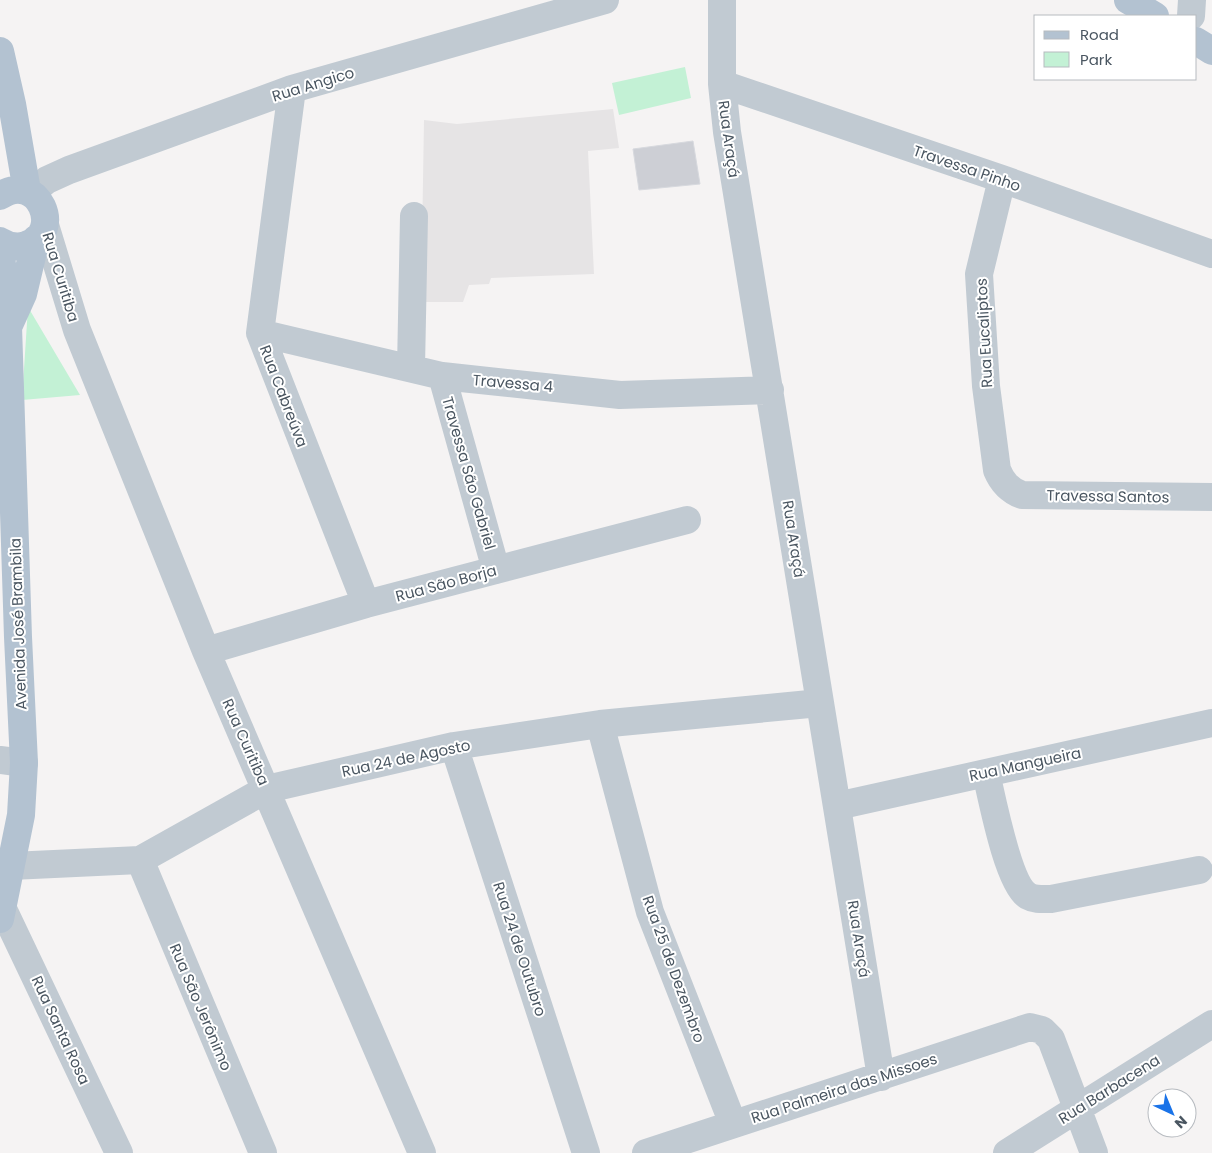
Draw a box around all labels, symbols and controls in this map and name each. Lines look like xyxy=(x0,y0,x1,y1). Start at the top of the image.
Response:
legend xyxy=(1034,15,1197,80)
text: Road xyxy=(1080,24,1119,45)
text: Park xyxy=(1080,49,1112,70)
street label: Rua Angico xyxy=(269,62,357,106)
street label: Rua Araçá xyxy=(713,99,745,179)
street label: Travessa Pinho xyxy=(910,140,1024,196)
street label: Rua Curitiba xyxy=(37,230,85,324)
street label: Rua Eucaliptos xyxy=(971,277,997,388)
street label: Rua Cabreúva xyxy=(255,342,313,450)
street label: Travessa 4 xyxy=(472,369,554,397)
street label: Travessa São Gabriel xyxy=(437,394,501,552)
street label: Travessa Santos xyxy=(1046,484,1170,508)
street label: Rua Araçá xyxy=(778,499,810,579)
street label: Avenida José Brambila xyxy=(5,538,31,710)
street label: Rua São Borja xyxy=(393,559,499,607)
street label: Rua Curitiba xyxy=(218,695,274,789)
street label: Rua 24 de Agosto xyxy=(340,734,472,782)
street label: Rua Mangueira xyxy=(967,742,1083,786)
street label: Rua 24 de Outubro xyxy=(488,879,552,1019)
street label: Rua 25 de Dezembro xyxy=(638,892,710,1046)
street label: Rua Araçá xyxy=(843,899,875,979)
street label: Rua São Jerônimo xyxy=(165,940,237,1074)
street label: Rua Santa Rosa xyxy=(27,972,95,1088)
street label: Rua Palmeira das Missoes xyxy=(748,1048,940,1128)
street label: Rua Barbacena xyxy=(1054,1049,1164,1129)
north arrow xyxy=(1147,1088,1197,1138)
text: N xyxy=(1170,1112,1192,1133)

